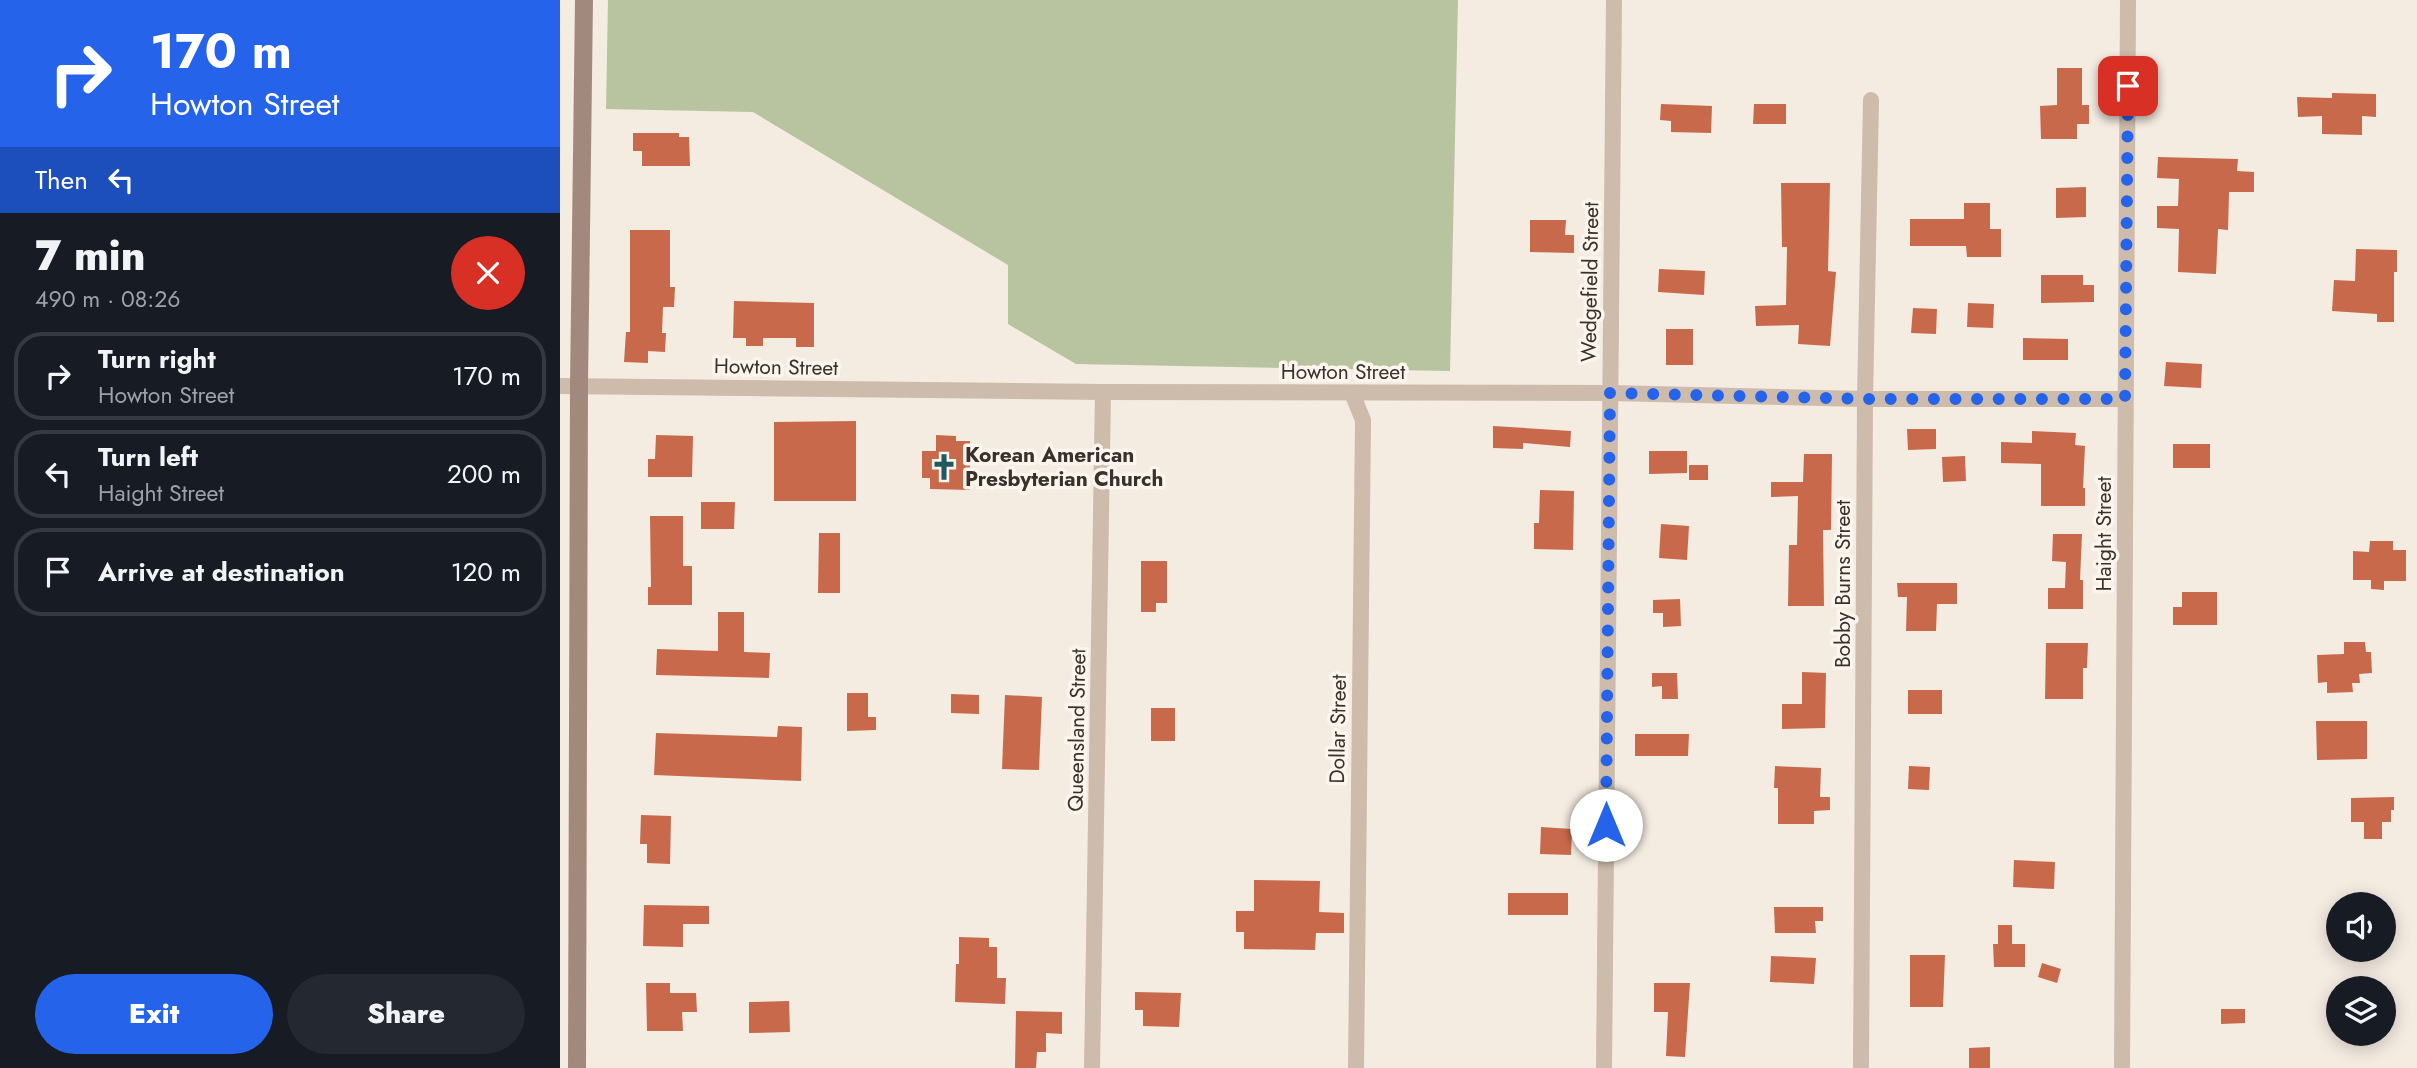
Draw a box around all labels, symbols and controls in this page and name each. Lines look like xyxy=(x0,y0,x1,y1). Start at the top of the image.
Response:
text: 170 m xyxy=(150,16,292,86)
icon: right xyxy=(35,28,126,119)
pin xyxy=(2098,56,2158,116)
icon: arrive xyxy=(2109,67,2147,105)
text: Howton Street xyxy=(150,81,340,127)
text: Then xyxy=(35,161,88,199)
icon: left xyxy=(102,161,140,199)
street label: Wedgefield Street xyxy=(1574,202,1606,362)
text: 7 min xyxy=(35,225,145,286)
button: close xyxy=(451,236,525,310)
text: 490 m · 08:26 xyxy=(35,282,181,316)
text: Turn right xyxy=(98,340,216,378)
street label: Howton Street xyxy=(714,351,838,383)
icon: right xyxy=(39,357,77,395)
text: 170 m xyxy=(452,357,521,395)
street label: Howton Street xyxy=(1281,357,1405,387)
text: Howton Street xyxy=(98,378,234,412)
text: Turn left xyxy=(98,438,198,476)
place label: Korean American Presbyterian Church xyxy=(965,440,1163,494)
church icon: Korean American Presbyterian Church xyxy=(929,452,959,482)
icon: left xyxy=(39,455,77,493)
text: 200 m xyxy=(447,455,521,493)
text: Haight Street xyxy=(98,476,224,510)
street label: Haight Street xyxy=(2089,476,2119,592)
street label: Bobby Burns Street xyxy=(1828,500,1858,668)
icon: arrive xyxy=(39,553,77,591)
text: Arrive at destination xyxy=(98,553,345,591)
text: 120 m xyxy=(451,553,521,591)
street label: Queensland Street xyxy=(1061,648,1093,812)
street label: Dollar Street xyxy=(1322,674,1354,784)
position arrow xyxy=(1569,788,1643,862)
map controls xyxy=(2326,892,2396,1046)
button: sound xyxy=(2326,892,2396,962)
button: Exit xyxy=(35,974,273,1054)
button: Share xyxy=(287,974,525,1054)
button: layers xyxy=(2326,976,2396,1046)

